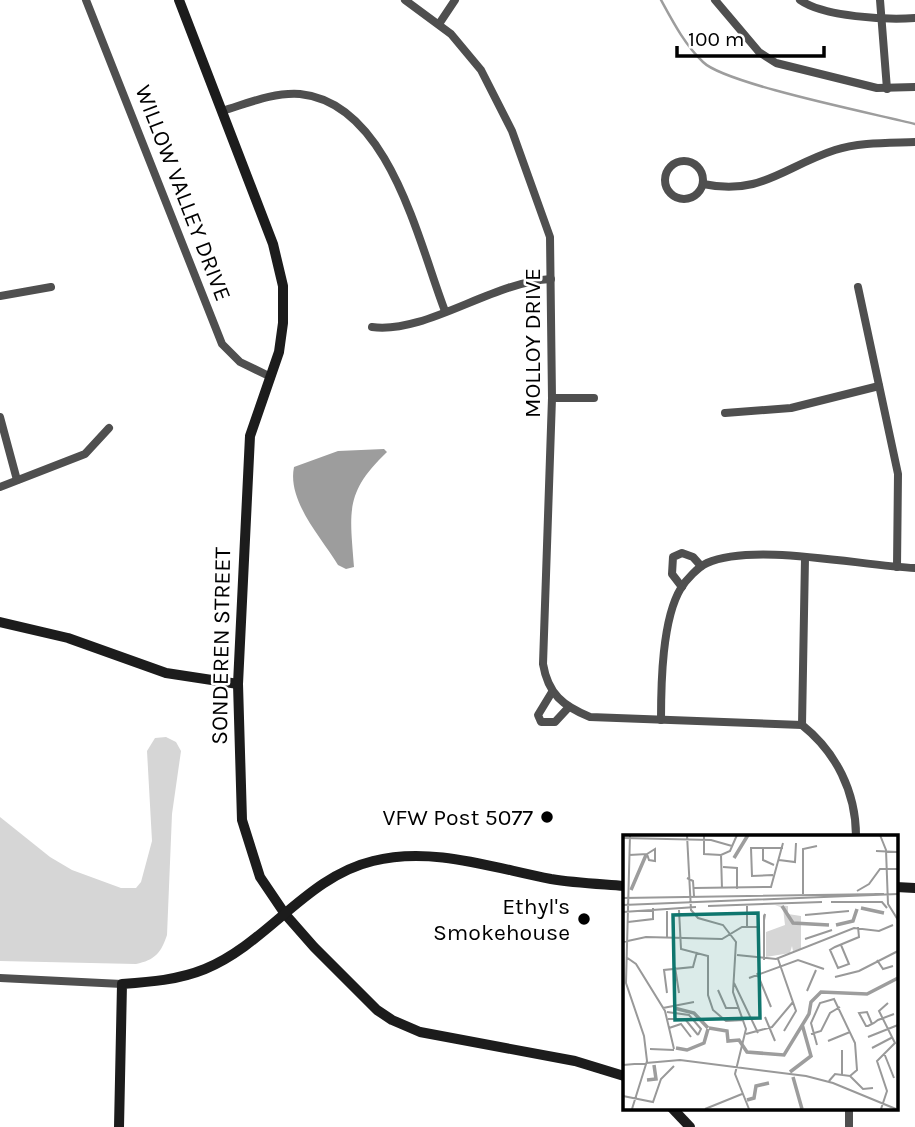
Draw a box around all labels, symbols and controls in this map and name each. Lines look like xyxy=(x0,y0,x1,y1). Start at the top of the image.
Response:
scale bar xyxy=(677,14,824,58)
text: 100 m xyxy=(688,27,745,51)
street label: WILLOW VALLEY DRIVE xyxy=(129,81,237,305)
street label: MOLLOY DRIVE xyxy=(519,268,546,418)
street label: SONDEREN STREET xyxy=(206,546,236,745)
place label: VFW Post 5077 xyxy=(382,804,533,831)
marker: VFW Post 5077 xyxy=(539,809,555,825)
inset map xyxy=(623,835,898,1110)
place label: Ethyl's Smokehouse xyxy=(433,893,570,946)
marker: Ethyl's Smokehouse xyxy=(576,911,592,927)

